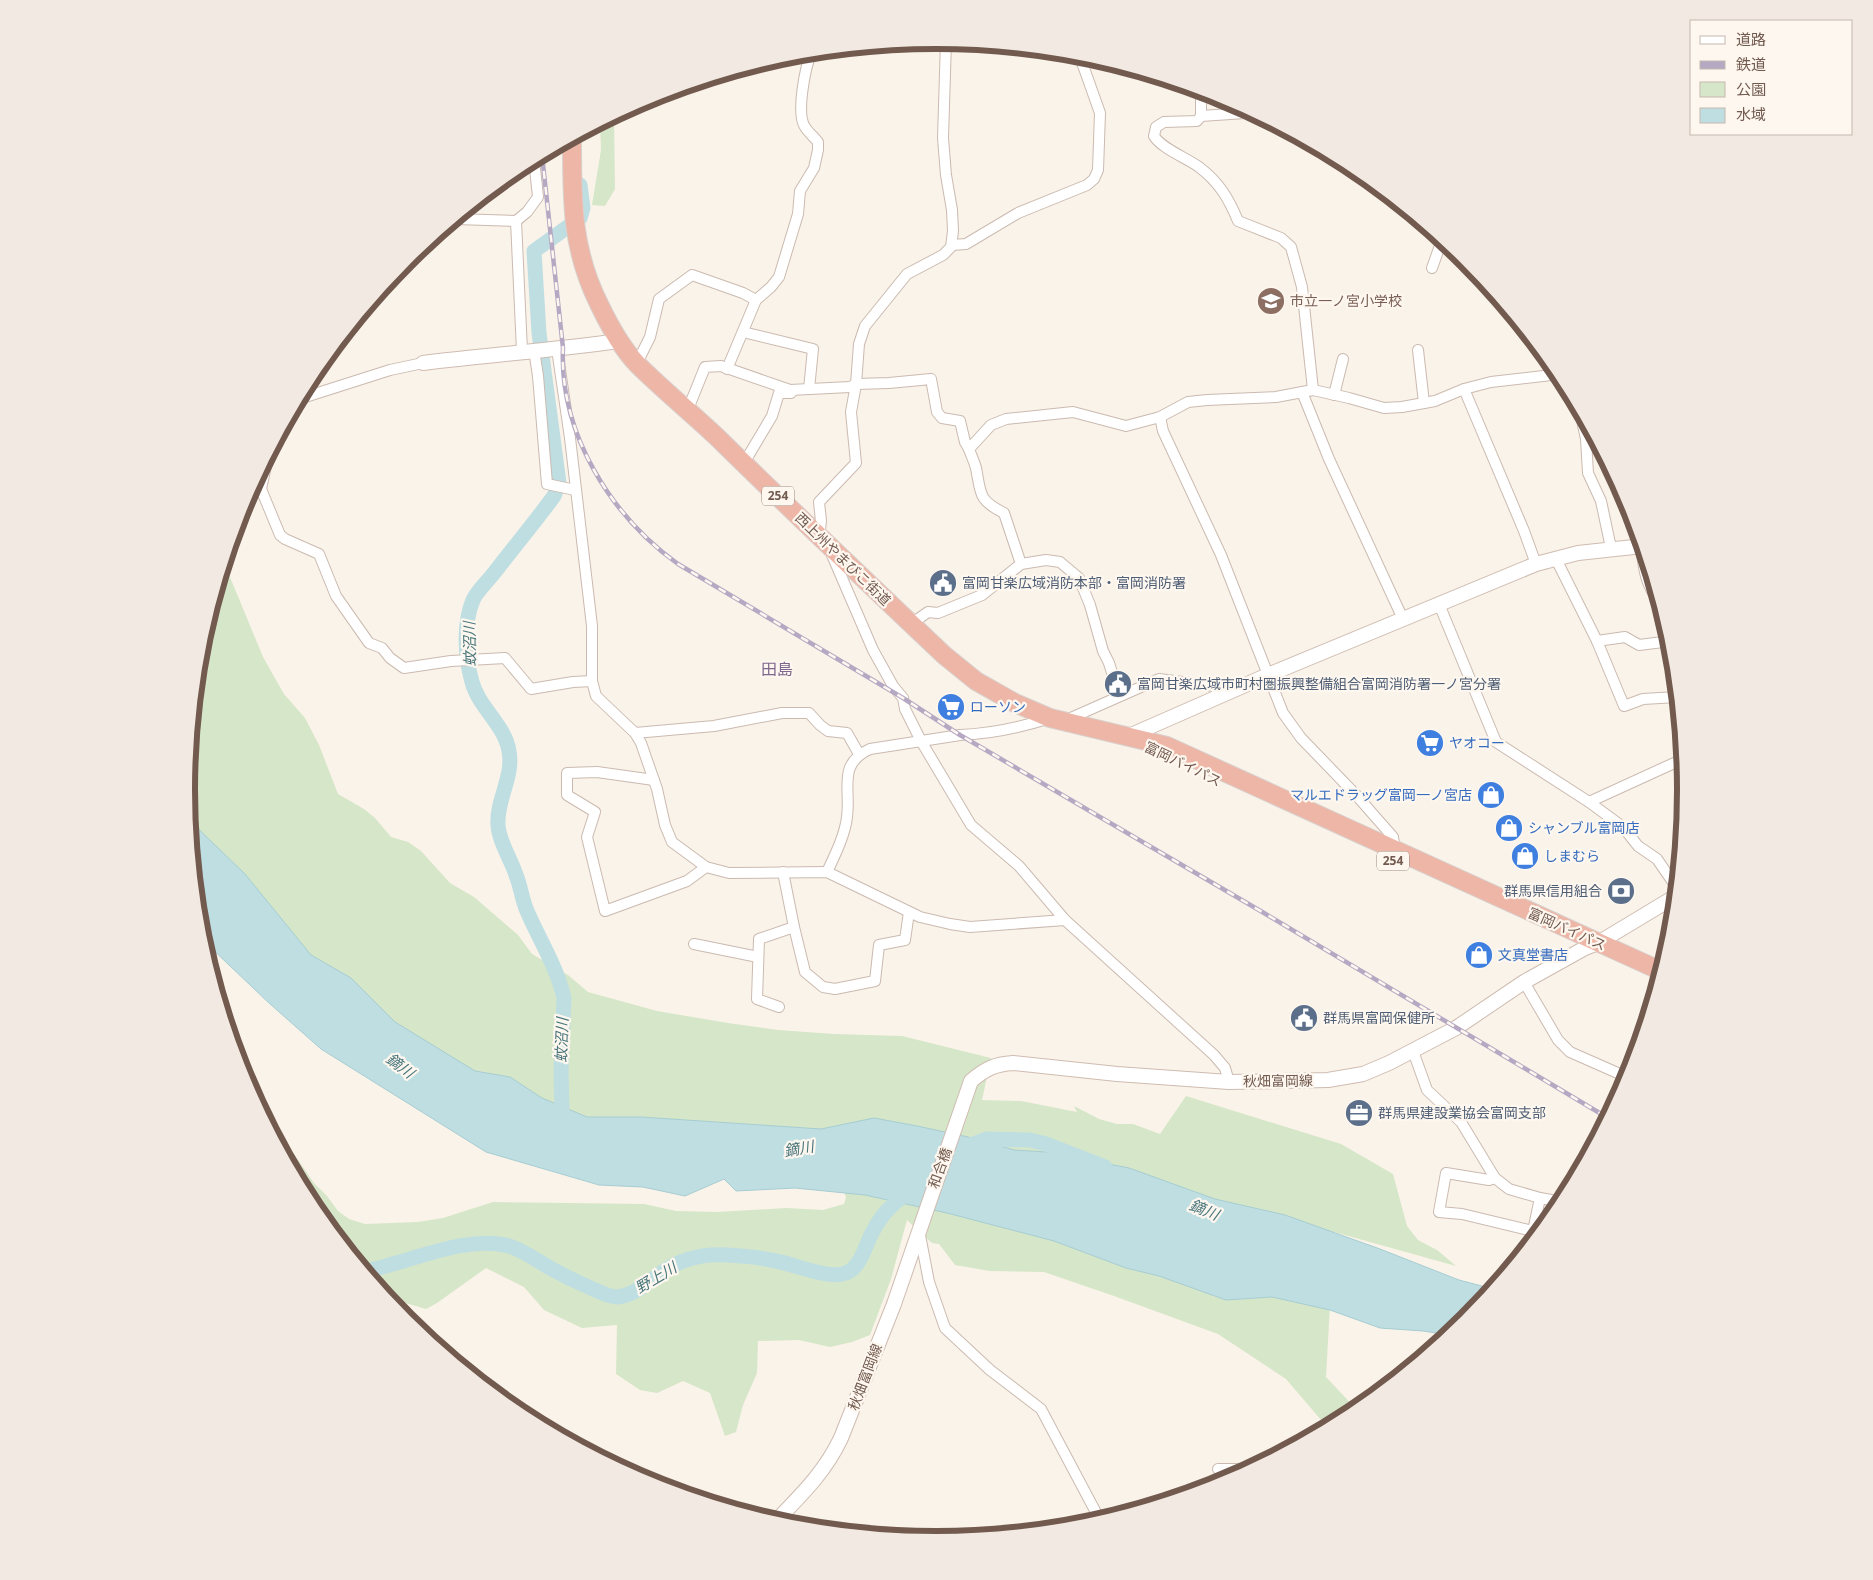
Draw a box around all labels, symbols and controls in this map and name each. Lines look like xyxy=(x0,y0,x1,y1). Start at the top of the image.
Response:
legend xyxy=(1690,20,1853,135)
text: 道路 xyxy=(1736,29,1766,49)
text: 鉄道 xyxy=(1736,54,1766,74)
text: 公園 xyxy=(1736,79,1766,99)
text: 水域 xyxy=(1736,104,1766,124)
school or university icon: 市立一ノ宮小学校 xyxy=(1256,286,1286,316)
place label: 市立一ノ宮小学校 xyxy=(1290,291,1402,310)
road number: 254 xyxy=(762,486,794,506)
street label: 西上州やまびこ街道 xyxy=(791,508,895,609)
public building icon: 富岡甘楽広域消防本部・富岡消防署 xyxy=(928,568,958,598)
place label: 富岡甘楽広域消防本部・富岡消防署 xyxy=(962,573,1186,592)
water label: 蚊沼川 xyxy=(459,619,479,667)
district label: 田島 xyxy=(761,658,793,680)
public building icon: 富岡甘楽広域市町村圏振興整備組合富岡消防署一ノ宮分署 xyxy=(1103,669,1133,699)
place label: 富岡甘楽広域市町村圏振興整備組合富岡消防署一ノ宮分署 xyxy=(1137,674,1501,693)
supermarket icon: ローソン xyxy=(936,692,966,722)
place label: ローソン xyxy=(970,697,1026,716)
supermarket icon: ヤオコー xyxy=(1415,728,1445,758)
place label: ヤオコー xyxy=(1449,733,1505,752)
street label: 富岡バイパス xyxy=(1141,737,1225,790)
shop icon: マルエドラッグ富岡一ノ宮店 xyxy=(1476,780,1506,810)
place label: マルエドラッグ富岡一ノ宮店 xyxy=(1290,785,1472,804)
shop icon: シャンブル富岡店 xyxy=(1494,813,1524,843)
place label: シャンブル富岡店 xyxy=(1528,818,1640,837)
shop icon: しまむら xyxy=(1510,841,1540,871)
place label: しまむら xyxy=(1544,846,1600,865)
road number: 254 xyxy=(1377,851,1409,870)
bank icon: 群馬県信用組合 xyxy=(1606,876,1636,906)
place label: 群馬県信用組合 xyxy=(1504,881,1602,900)
street label: 富岡バイパス xyxy=(1525,903,1609,954)
shop icon: 文真堂書店 xyxy=(1464,940,1494,970)
place label: 文真堂書店 xyxy=(1498,945,1568,964)
public building icon: 群馬県富岡保健所 xyxy=(1289,1003,1319,1033)
place label: 群馬県富岡保健所 xyxy=(1323,1008,1435,1027)
water label: 蚊沼川 xyxy=(550,1015,572,1063)
water label: 鏑川 xyxy=(383,1048,420,1083)
street label: 秋畑富岡線 xyxy=(1243,1070,1313,1091)
office icon: 群馬県建設業協会富岡支部 xyxy=(1344,1098,1374,1128)
place label: 群馬県建設業協会富岡支部 xyxy=(1378,1103,1546,1122)
water label: 鏑川 xyxy=(782,1135,817,1160)
street label: 和合橋 xyxy=(923,1145,956,1191)
water label: 鏑川 xyxy=(1187,1194,1224,1225)
water label: 野上川 xyxy=(631,1256,682,1297)
street label: 秋畑富岡線 xyxy=(843,1341,886,1413)

